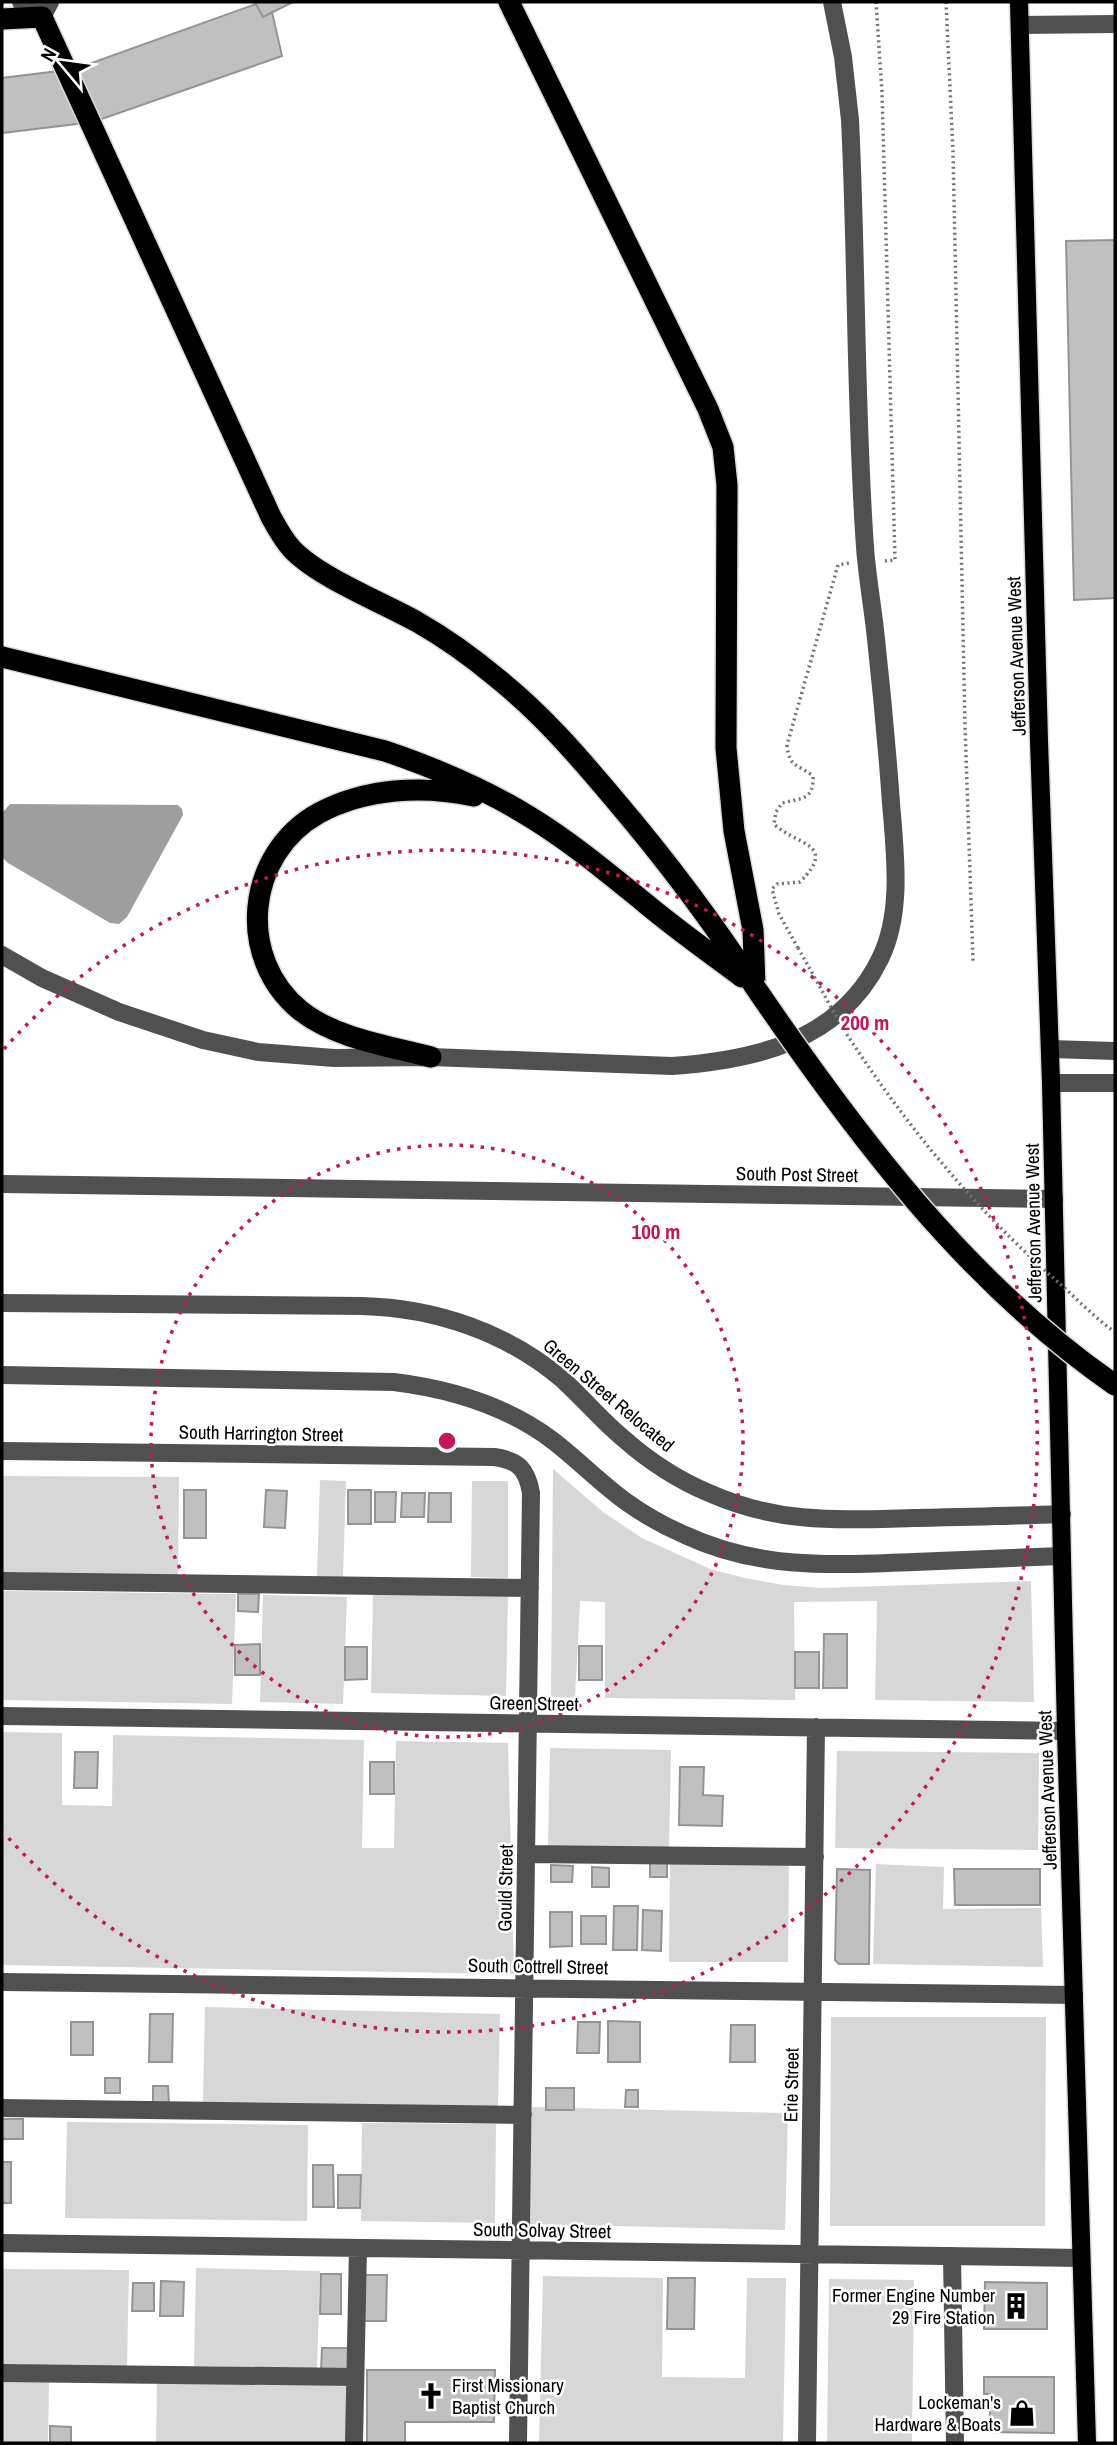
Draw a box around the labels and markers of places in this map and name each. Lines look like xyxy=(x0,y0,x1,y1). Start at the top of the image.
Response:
centre of rings xyxy=(435,1429,459,1453)
place label: Former Engine Number 29 Fire Station xyxy=(832,2282,996,2330)
building icon: Former Engine Number 29 Fire Station xyxy=(1001,2291,1031,2321)
place label: First Missionary Baptist Church xyxy=(452,2372,564,2420)
church icon: First Missionary Baptist Church xyxy=(416,2381,446,2411)
place label: Lockeman's Hardware & Boats xyxy=(875,2389,1001,2437)
shop icon: Lockeman's Hardware & Boats xyxy=(1007,2398,1037,2428)

